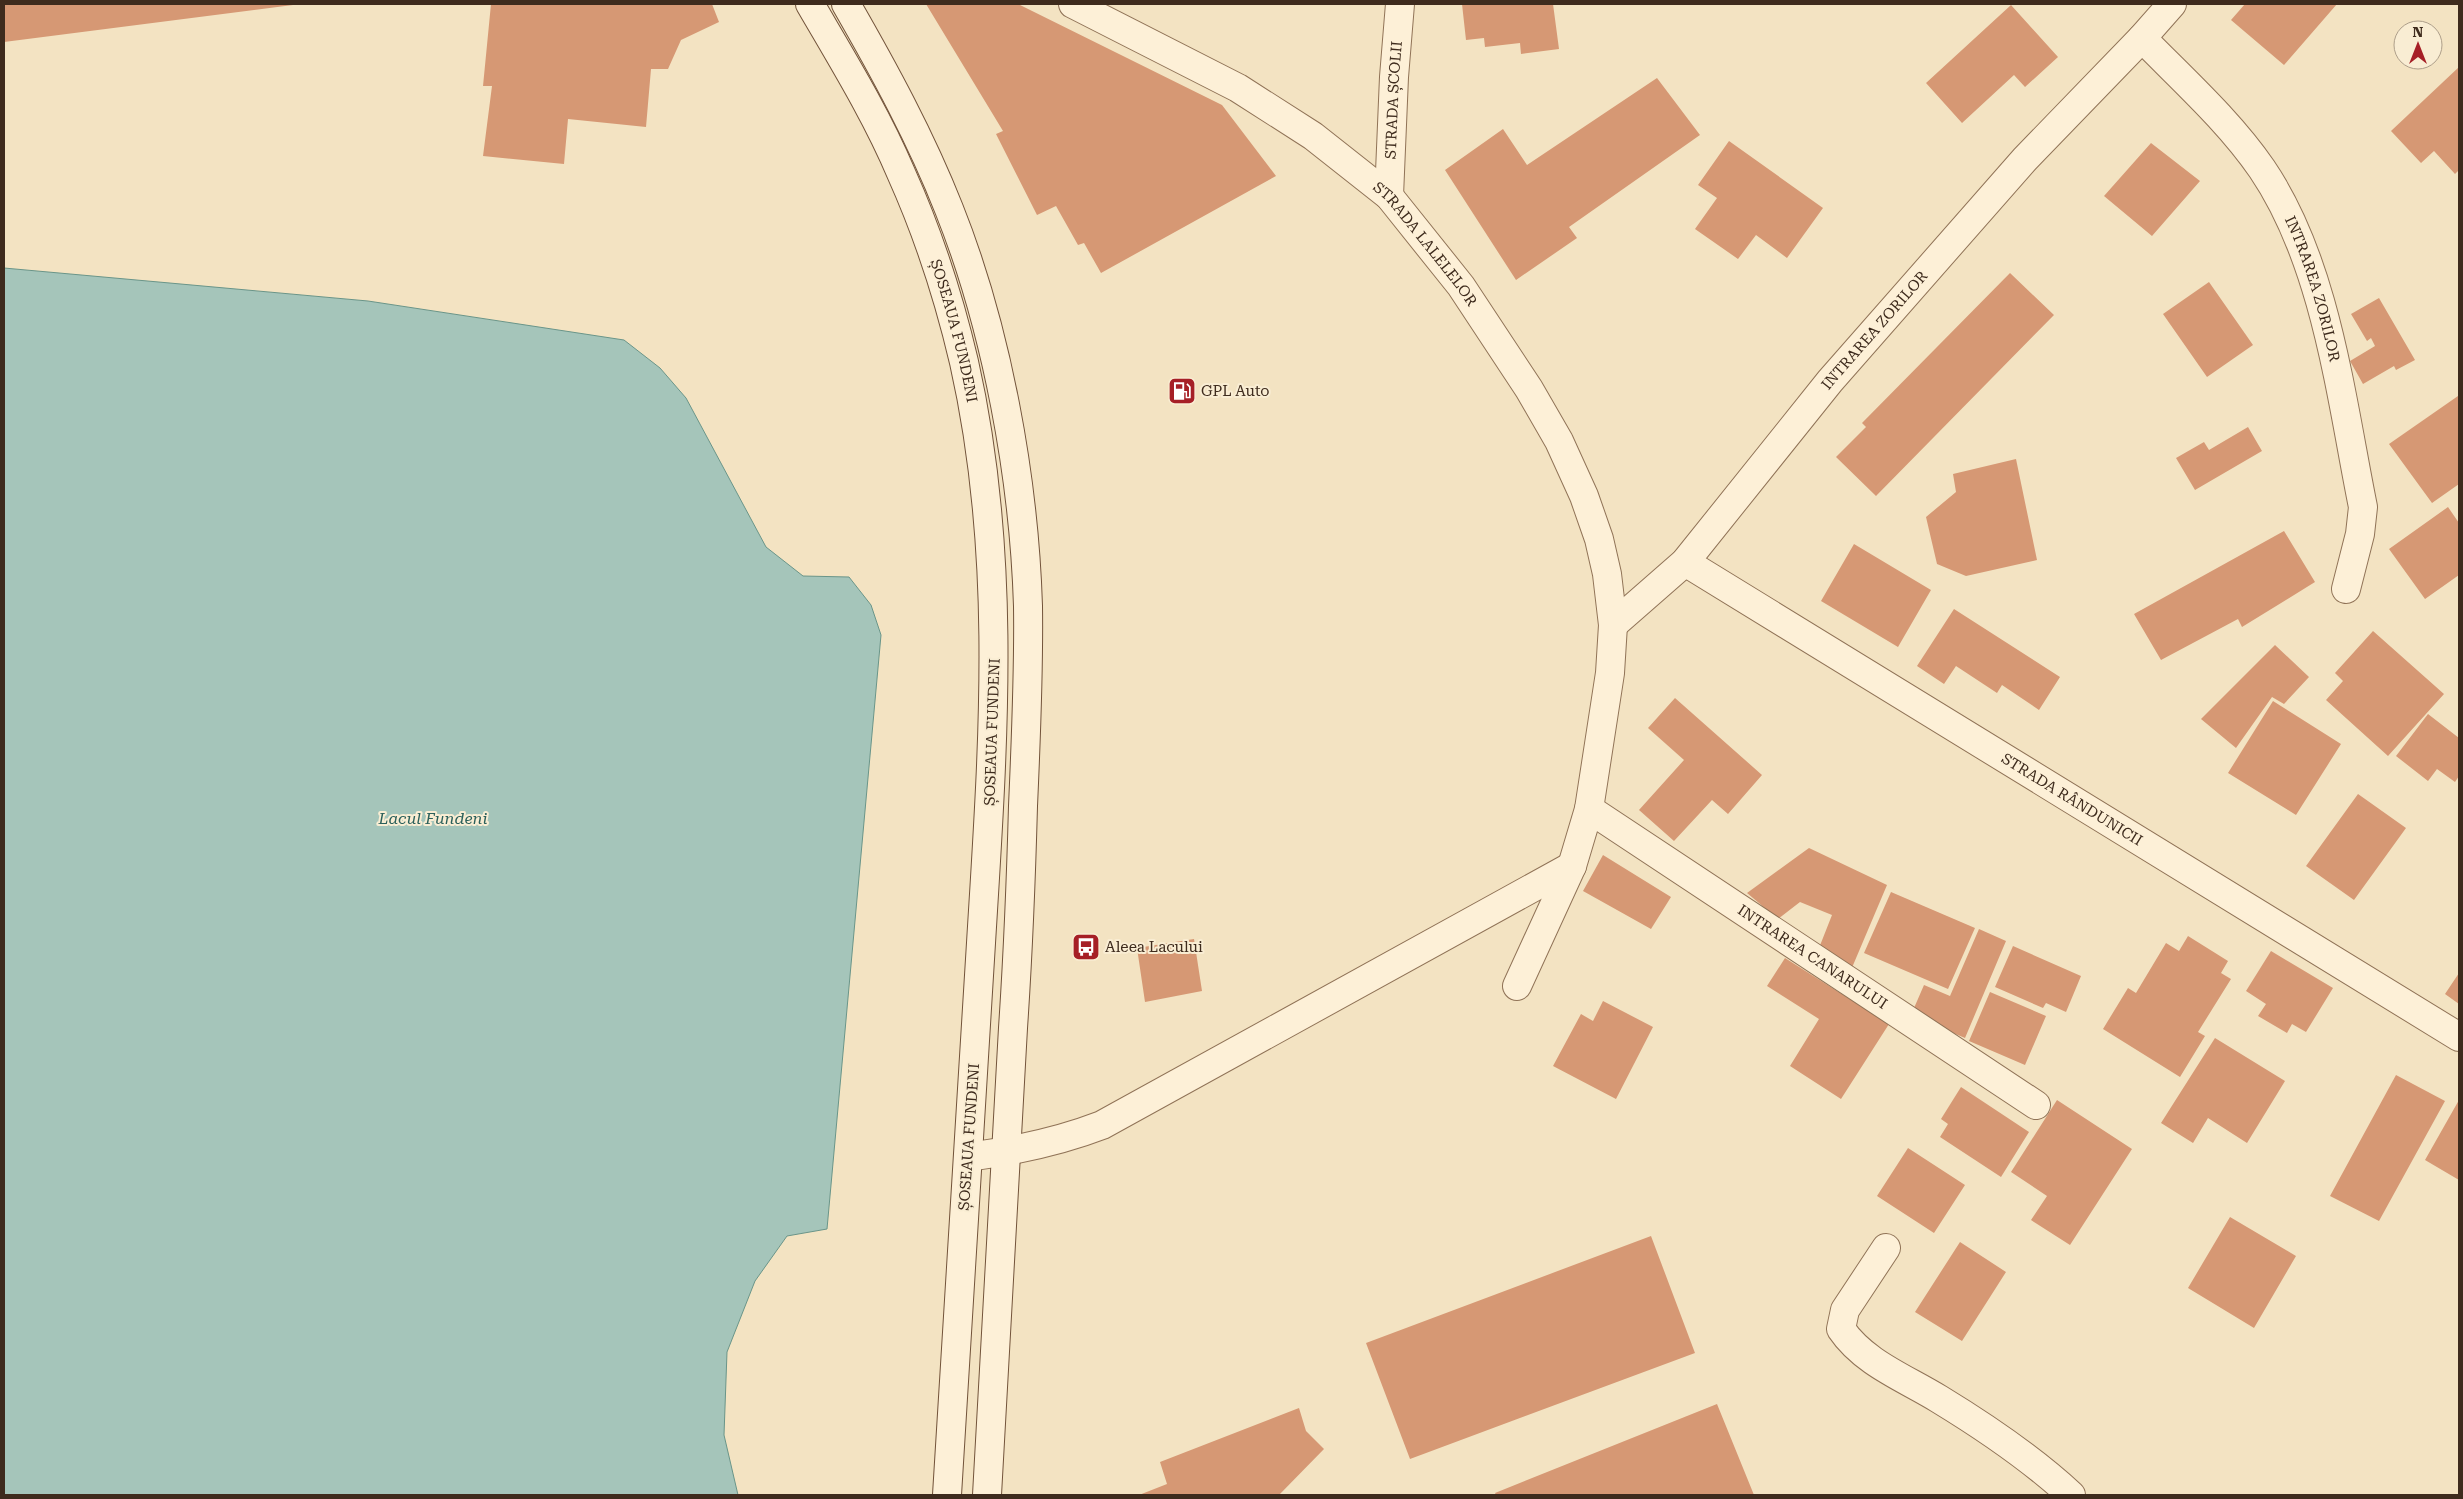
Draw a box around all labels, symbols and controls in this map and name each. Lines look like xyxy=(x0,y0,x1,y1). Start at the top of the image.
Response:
north arrow xyxy=(2393,20,2443,70)
text: N xyxy=(2413,24,2424,40)
street label: STRADA ȘCOLII xyxy=(1382,40,1406,160)
street label: STRADA LALELELOR xyxy=(1370,178,1481,310)
street label: INTRAREA ZORILOR xyxy=(2281,213,2344,364)
street label: ȘOSEAUA FUNDENI xyxy=(925,257,981,404)
street label: INTRAREA ZORILOR xyxy=(1818,267,1932,393)
fuel station icon: GPL Auto xyxy=(1167,376,1197,406)
place label: GPL Auto xyxy=(1201,382,1270,400)
street label: ȘOSEAUA FUNDENI xyxy=(980,658,1005,806)
street label: STRADA RÂNDUNICII xyxy=(1998,749,2146,850)
water label: Lacul Fundeni xyxy=(378,809,487,828)
street label: INTRAREA CANARULUI xyxy=(1734,901,1891,1013)
bus stop icon: Aleea Lacului xyxy=(1071,932,1101,962)
place label: Aleea Lacului xyxy=(1105,938,1203,956)
street label: ȘOSEAUA FUNDENI xyxy=(955,1063,984,1211)

